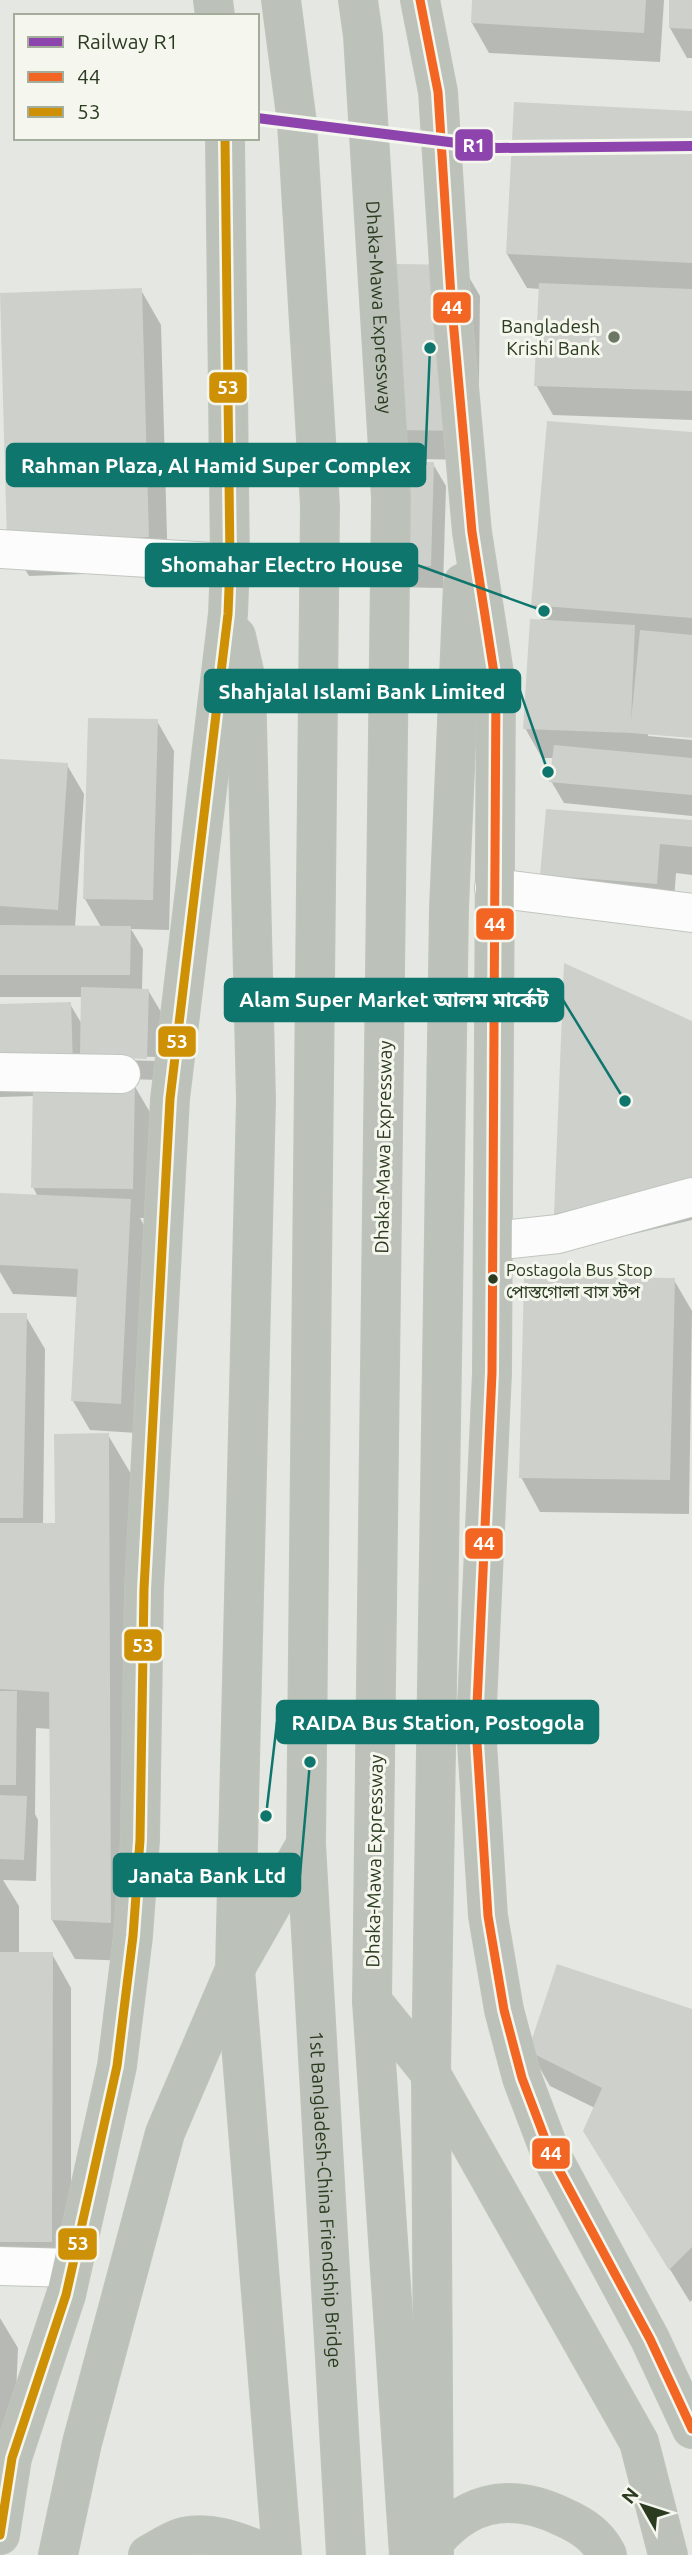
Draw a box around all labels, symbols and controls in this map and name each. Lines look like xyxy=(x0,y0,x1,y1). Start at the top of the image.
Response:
legend xyxy=(14,14,259,140)
text: Railway R1 xyxy=(77,29,178,53)
text: 44 xyxy=(77,64,101,88)
text: 53 xyxy=(77,99,101,123)
line badge: R1 xyxy=(454,128,494,162)
text: R1 xyxy=(462,134,486,156)
street label: Dhaka-Mawa Expressway xyxy=(362,200,397,414)
line badge: 44 xyxy=(432,291,472,324)
text: 44 xyxy=(441,296,463,318)
place label: Bangladesh Krishi Bank xyxy=(501,315,600,359)
marker: Bangladesh Krishi Bank xyxy=(606,329,622,345)
line badge: 53 xyxy=(208,371,248,404)
text: 53 xyxy=(217,376,239,398)
callout: Rahman Plaza, Al Hamid Super Complex xyxy=(7,444,425,486)
text: Rahman Plaza, Al Hamid Super Complex xyxy=(21,453,412,477)
callout: Shomahar Electro House xyxy=(146,544,417,586)
text: Shomahar Electro House xyxy=(161,552,403,576)
callout: Shahjalal Islami Bank Limited xyxy=(205,670,520,712)
text: Shahjalal Islami Bank Limited xyxy=(219,679,505,703)
line badge: 44 xyxy=(475,907,515,941)
text: 44 xyxy=(484,913,506,935)
callout: Alam Super Market আলম মার্কেট xyxy=(225,979,563,1021)
text: Alam Super Market আলম মার্কেট xyxy=(239,987,549,1011)
line badge: 53 xyxy=(157,1025,197,1058)
text: 53 xyxy=(166,1030,188,1052)
street label: Dhaka-Mawa Expressway xyxy=(370,1040,396,1254)
place label: Postagola Bus Stop পোস্তগোলা বাস স্টপ xyxy=(506,1260,653,1301)
marker: Postagola Bus Stop পোস্তগোলা বাস স্টপ xyxy=(486,1272,500,1286)
line badge: 44 xyxy=(464,1527,504,1560)
text: 44 xyxy=(473,1532,495,1554)
line badge: 53 xyxy=(123,1628,163,1662)
text: 53 xyxy=(132,1634,154,1656)
callout: RAIDA Bus Station, Postogola xyxy=(277,1701,598,1743)
text: RAIDA Bus Station, Postogola xyxy=(291,1710,585,1734)
street label: Dhaka-Mawa Expressway xyxy=(361,1754,387,1968)
callout: Janata Bank Ltd xyxy=(114,1854,300,1896)
text: Janata Bank Ltd xyxy=(128,1863,286,1887)
street label: 1st Bangladesh-China Friendship Bridge xyxy=(306,2031,346,2369)
line badge: 44 xyxy=(531,2137,571,2170)
text: 44 xyxy=(540,2142,562,2164)
line badge: 53 xyxy=(57,2227,98,2261)
text: 53 xyxy=(67,2232,89,2254)
north arrow xyxy=(608,2471,678,2541)
text: N xyxy=(617,2483,643,2508)

